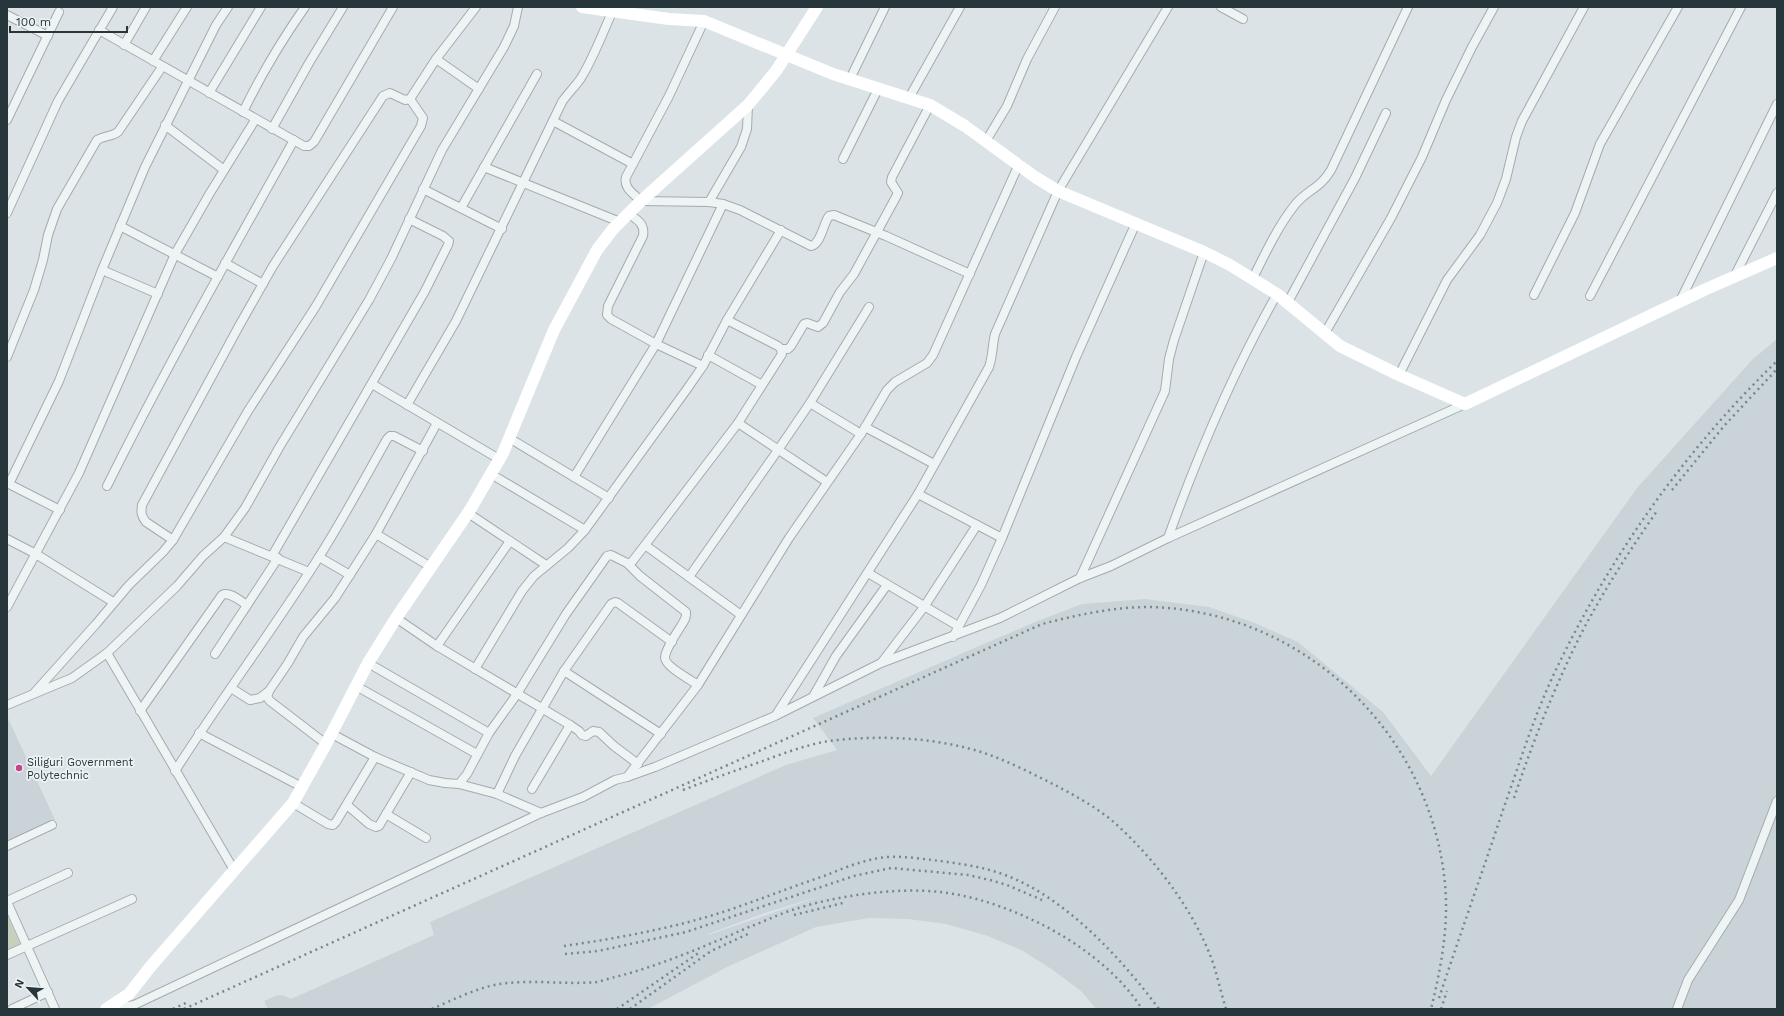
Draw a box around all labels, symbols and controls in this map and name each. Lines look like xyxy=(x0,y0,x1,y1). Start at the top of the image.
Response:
scale bar xyxy=(10,8,127,34)
text: 100 m xyxy=(16,15,51,29)
place label: Siliguri Government Polytechnic xyxy=(27,756,134,782)
marker: Siliguri Government Polytechnic xyxy=(14,763,24,773)
north arrow xyxy=(8,968,48,1008)
text: N xyxy=(12,977,27,990)

